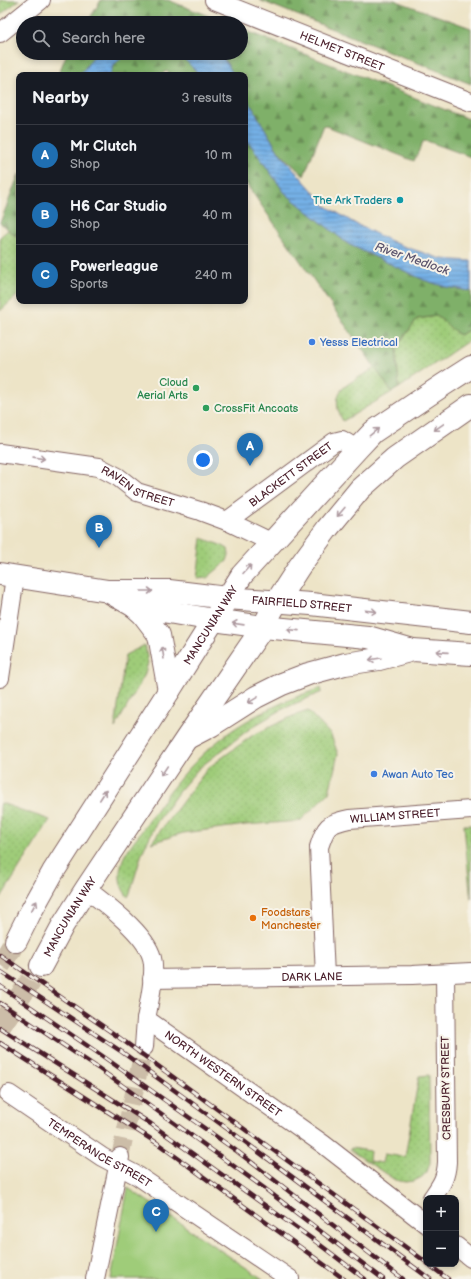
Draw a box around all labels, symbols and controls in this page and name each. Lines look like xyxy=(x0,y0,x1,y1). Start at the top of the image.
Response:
search box xyxy=(16,16,248,60)
icon: search xyxy=(30,27,52,49)
street label: HELMET STREET xyxy=(298,28,387,74)
text: Search here xyxy=(62,29,145,48)
text: Nearby xyxy=(32,88,89,108)
text: 3 results xyxy=(181,90,232,106)
text: Mr Clutch xyxy=(70,137,137,156)
text: A xyxy=(41,147,49,163)
text: 10 m xyxy=(205,147,232,163)
text: Shop xyxy=(70,156,100,172)
place label: The Ark Traders xyxy=(313,194,393,207)
marker: The Ark Traders xyxy=(395,195,405,205)
text: H6 Car Studio xyxy=(70,197,167,216)
text: B xyxy=(40,207,50,223)
text: 40 m xyxy=(202,207,232,223)
text: Shop xyxy=(70,216,100,232)
water label: River Medlock xyxy=(373,239,452,279)
text: Powerleague xyxy=(70,257,158,276)
text: C xyxy=(40,267,50,283)
text: 240 m xyxy=(195,267,232,283)
text: Sports xyxy=(70,276,108,292)
place label: Yesss Electrical xyxy=(319,336,398,349)
marker: Yesss Electrical xyxy=(307,337,317,347)
place label: Cloud Aerial Arts xyxy=(137,376,189,402)
marker: Cloud Aerial Arts xyxy=(191,383,201,393)
place label: CrossFit Ancoats xyxy=(214,402,299,415)
marker: CrossFit Ancoats xyxy=(201,403,211,413)
one-way arrow xyxy=(434,423,445,431)
one-way arrow xyxy=(369,428,380,437)
pin: A xyxy=(237,433,263,466)
street label: BLACKETT STREET xyxy=(246,439,336,509)
your location xyxy=(193,450,213,470)
one-way arrow xyxy=(32,454,45,462)
street label: RAVEN STREET xyxy=(99,463,176,510)
one-way arrow xyxy=(337,506,346,517)
pin: B xyxy=(86,515,112,548)
one-way arrow xyxy=(242,564,252,574)
street label: MANCUNIAN WAY xyxy=(181,583,240,667)
one-way arrow xyxy=(140,587,153,595)
street label: FAIRFIELD STREET xyxy=(251,593,353,615)
one-way arrow xyxy=(364,607,377,614)
one-way arrow xyxy=(232,619,245,627)
one-way arrow xyxy=(287,627,300,634)
one-way arrow xyxy=(159,647,167,660)
one-way arrow xyxy=(436,649,449,656)
one-way arrow xyxy=(369,655,382,663)
one-way arrow xyxy=(247,695,258,704)
one-way arrow xyxy=(160,765,168,777)
place label: Awan Auto Tec xyxy=(382,768,454,781)
marker: Awan Auto Tec xyxy=(369,769,379,779)
one-way arrow xyxy=(99,789,107,801)
street label: WILLIAM STREET xyxy=(349,806,441,825)
street label: MANCUNIAN WAY xyxy=(41,874,99,959)
one-way arrow xyxy=(31,900,39,912)
place label: Foodstars Manchester xyxy=(261,906,321,932)
marker: Foodstars Manchester xyxy=(248,913,258,923)
street label: DARK LANE xyxy=(281,970,343,984)
street label: NORTH WESTERN STREET xyxy=(162,1028,285,1120)
street label: CRESBURY STREET xyxy=(439,1035,453,1140)
street label: TEMPERANCE STREET xyxy=(45,1115,154,1190)
map controls xyxy=(423,1195,459,1267)
button: + xyxy=(423,1195,459,1231)
pin: C xyxy=(143,1199,169,1232)
button: − xyxy=(423,1231,459,1267)

